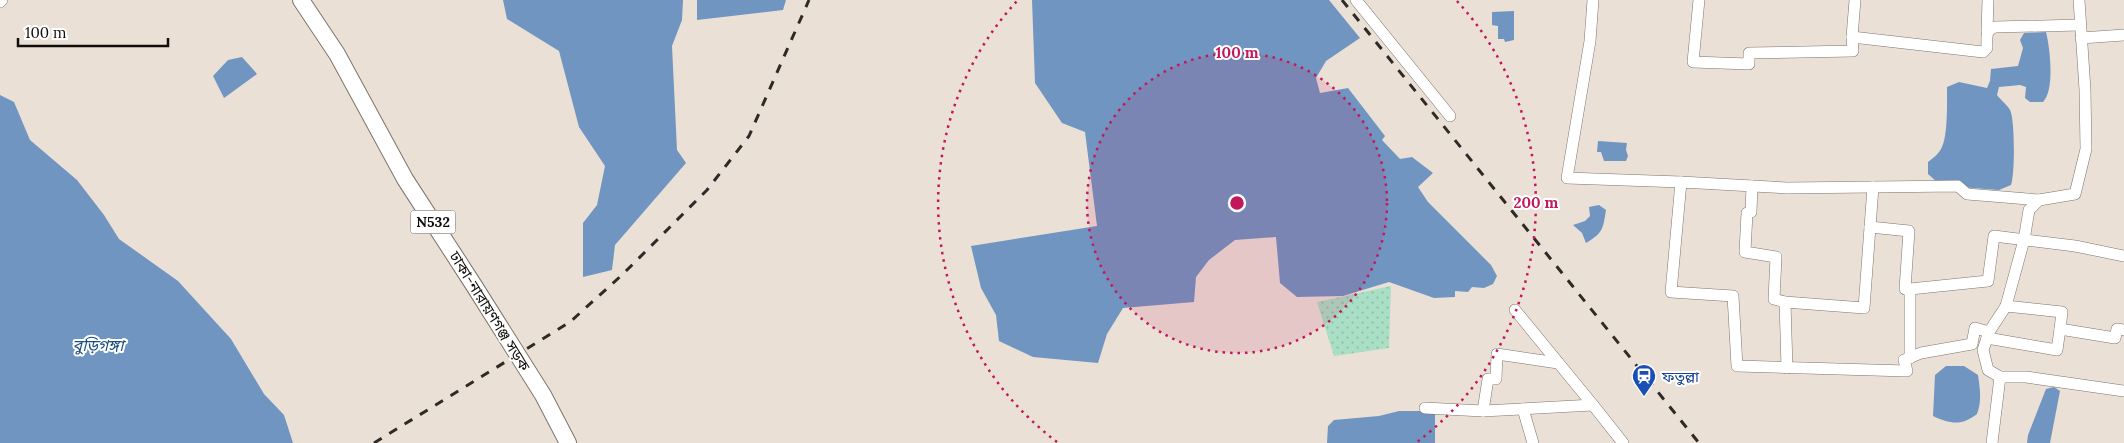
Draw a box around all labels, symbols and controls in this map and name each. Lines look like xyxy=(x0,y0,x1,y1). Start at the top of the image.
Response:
scale bar xyxy=(18,15,168,47)
text: 100 m xyxy=(25,23,66,42)
text: 100 m xyxy=(1216,43,1259,62)
text: 200 m xyxy=(1514,193,1559,212)
centre of rings xyxy=(1228,194,1246,212)
road number: N532 xyxy=(410,210,456,233)
street label: ঢাকা-নারায়ণগঞ্জ সড়ক xyxy=(445,247,535,375)
water label: বুড়িগঙ্গা xyxy=(73,335,126,355)
station icon: ফতুল্লা xyxy=(1631,363,1657,397)
place label: ফতুল্লা xyxy=(1661,367,1700,386)

